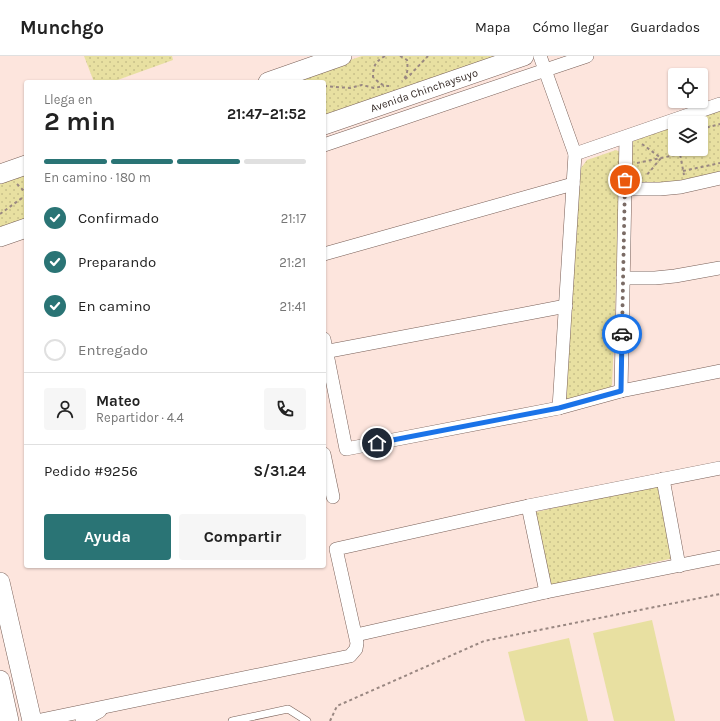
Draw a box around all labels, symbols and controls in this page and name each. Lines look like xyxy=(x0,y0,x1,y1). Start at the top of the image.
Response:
text: Munchgo xyxy=(20,17,104,39)
text: Mapa xyxy=(475,19,510,36)
text: Cómo llegar xyxy=(532,19,608,36)
text: Guardados xyxy=(630,19,700,36)
street label: Avenida Chinchaysuyo xyxy=(369,66,480,115)
map controls xyxy=(668,68,708,156)
button: locate xyxy=(668,68,708,108)
text: Llega en xyxy=(44,92,93,107)
text: 21:47–21:52 xyxy=(227,105,306,123)
text: 2 min xyxy=(44,106,116,137)
button: layers xyxy=(668,116,708,156)
pin xyxy=(608,163,642,197)
icon: bag xyxy=(614,169,636,191)
text: En camino · 180 m xyxy=(44,170,151,185)
icon: check xyxy=(44,207,66,229)
text: Confirmado xyxy=(78,209,159,227)
text: 21:17 xyxy=(281,211,306,226)
icon: check xyxy=(44,251,66,273)
text: Preparando xyxy=(78,253,156,271)
text: 21:21 xyxy=(279,255,306,270)
icon: check xyxy=(44,295,66,317)
text: En camino xyxy=(78,297,151,315)
text: 21:41 xyxy=(280,299,306,314)
courier xyxy=(602,314,642,354)
icon: car xyxy=(611,323,633,345)
text: Entregado xyxy=(78,341,148,359)
button: person xyxy=(44,388,86,430)
button: phone xyxy=(264,388,306,430)
text: Mateo xyxy=(96,392,140,410)
text: Repartidor · 4.4 xyxy=(96,410,184,425)
pin xyxy=(360,426,394,460)
icon: home xyxy=(366,432,388,454)
text: Pedido #9256 xyxy=(44,462,138,480)
text: S/31.24 xyxy=(253,462,306,480)
button: Ayuda xyxy=(44,514,171,560)
button: Compartir xyxy=(179,514,306,560)

